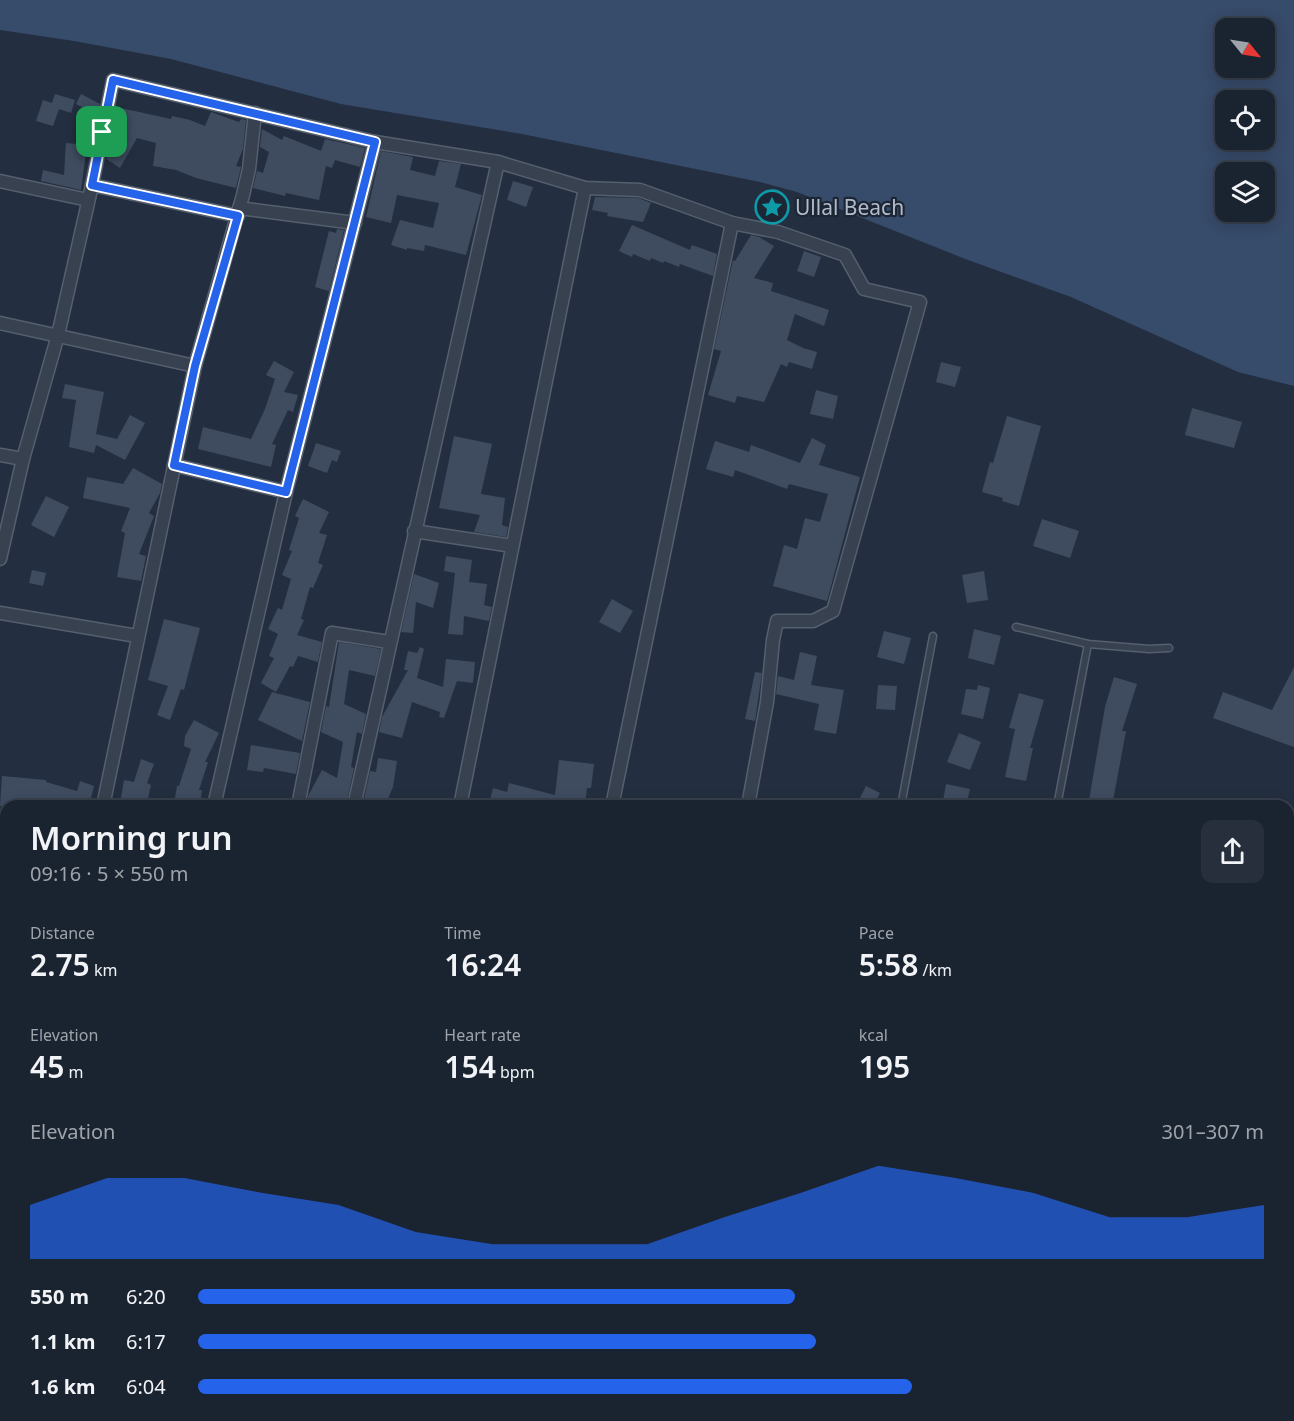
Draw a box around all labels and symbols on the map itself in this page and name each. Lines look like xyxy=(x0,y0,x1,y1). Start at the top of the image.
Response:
north arrow xyxy=(1215,18,1275,78)
pin xyxy=(76,106,127,157)
place icon: Ullal Beach xyxy=(754,189,790,225)
place label: Ullal Beach xyxy=(795,193,904,221)

